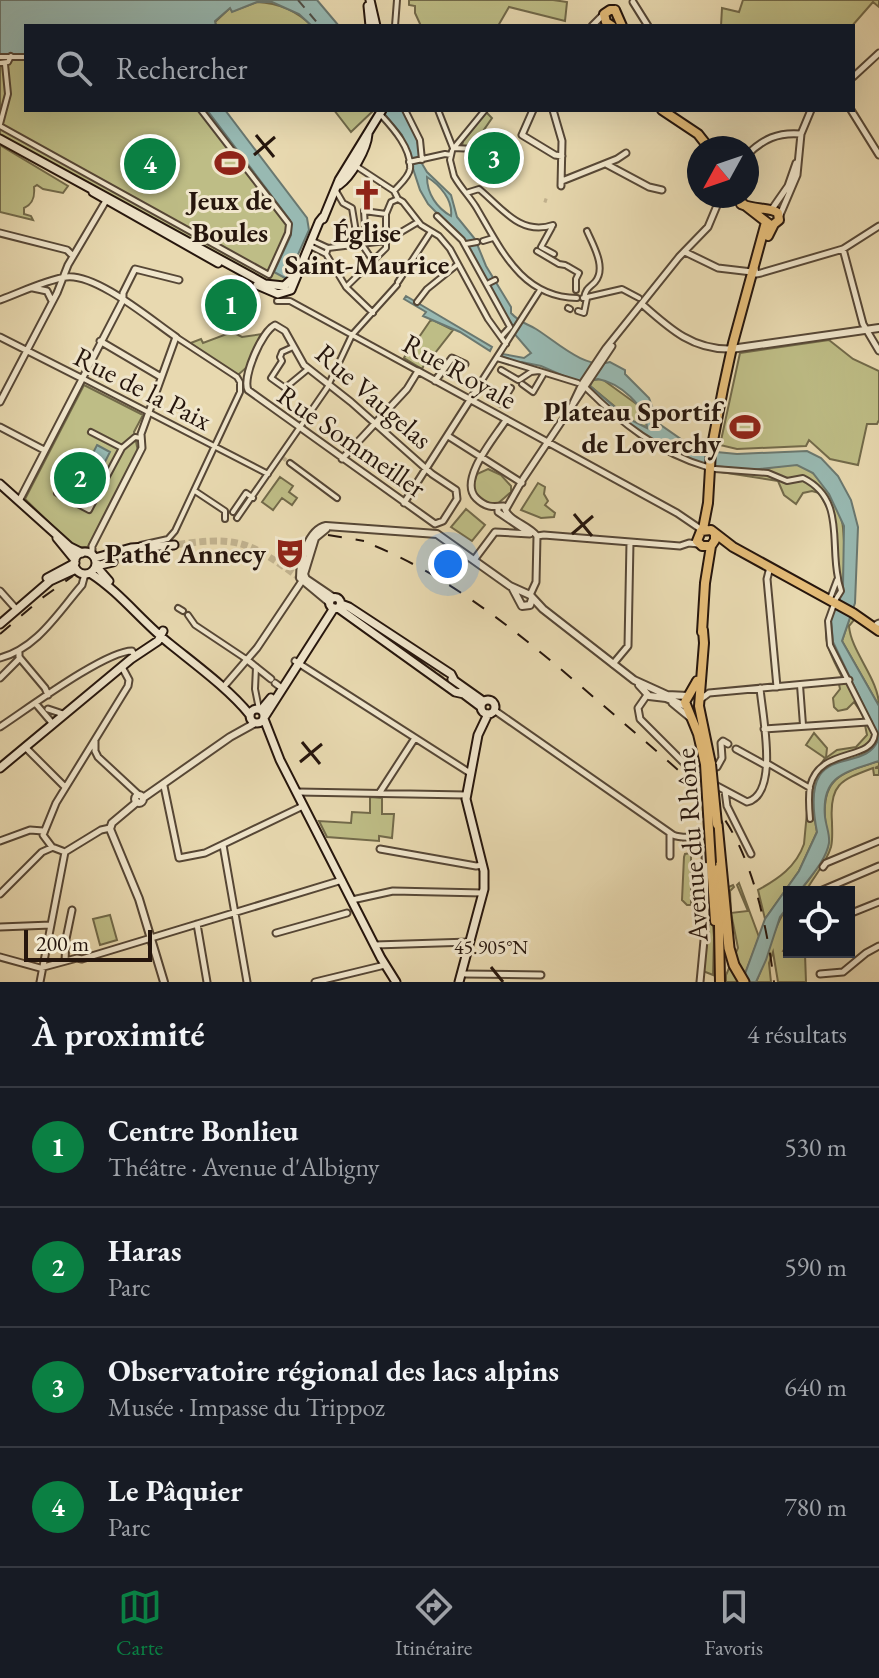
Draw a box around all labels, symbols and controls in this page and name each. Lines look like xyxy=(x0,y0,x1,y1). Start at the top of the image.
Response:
search box xyxy=(24,24,855,112)
icon: search xyxy=(52,46,96,90)
text: Rechercher xyxy=(116,49,248,88)
pin: 3 xyxy=(468,128,520,188)
pin: 4 xyxy=(124,134,176,194)
north arrow xyxy=(687,136,759,208)
sports icon: Jeux de Boules xyxy=(213,146,247,180)
church icon: Église Saint-Maurice xyxy=(350,178,384,212)
place label: Jeux de Boules xyxy=(185,182,272,250)
place label: Église Saint-Maurice xyxy=(285,214,449,282)
pin: 1 xyxy=(205,275,257,335)
street label: Rue Royale xyxy=(397,325,523,417)
street label: Rue Vaugelas xyxy=(308,335,440,457)
street label: Rue de la Paix xyxy=(68,338,218,438)
street label: Rue Sommeiller xyxy=(271,377,434,506)
place label: Plateau Sportif de Loverchy xyxy=(543,393,725,461)
sports icon: Plateau Sportif de Loverchy xyxy=(728,410,762,444)
pin: 2 xyxy=(54,448,106,508)
place label: Pathé Annecy xyxy=(105,535,267,571)
theatre icon: Pathé Annecy xyxy=(273,536,307,570)
your location xyxy=(428,544,468,584)
street label: Avenue du Rhône xyxy=(666,747,716,944)
map controls xyxy=(783,886,855,958)
button: locate xyxy=(783,886,855,958)
scale bar xyxy=(24,926,152,962)
text: 200 m xyxy=(36,929,89,958)
text: 45.905°N xyxy=(454,934,528,960)
text: À proximité xyxy=(32,1012,205,1056)
text: 4 résultats xyxy=(747,1017,847,1051)
text: Centre Bonlieu xyxy=(108,1111,298,1150)
text: 1 xyxy=(51,1130,65,1164)
text: 530 m xyxy=(784,1130,847,1164)
text: Théâtre · Avenue d'Albigny xyxy=(108,1150,379,1184)
text: Haras xyxy=(108,1231,182,1270)
text: 2 xyxy=(51,1250,65,1284)
text: 590 m xyxy=(784,1250,847,1284)
text: Parc xyxy=(108,1270,151,1304)
text: Observatoire régional des lacs alpins xyxy=(108,1351,559,1390)
text: 3 xyxy=(51,1370,65,1404)
text: 640 m xyxy=(784,1370,847,1404)
text: Musée · Impasse du Trippoz xyxy=(108,1390,385,1424)
text: Le Pâquier xyxy=(108,1471,243,1510)
text: 4 xyxy=(51,1490,65,1524)
text: 780 m xyxy=(784,1490,847,1524)
text: Parc xyxy=(108,1510,151,1544)
tab: Carte xyxy=(116,1585,163,1662)
tab: Itinéraire xyxy=(395,1585,472,1662)
tab: Favoris xyxy=(704,1585,763,1662)

